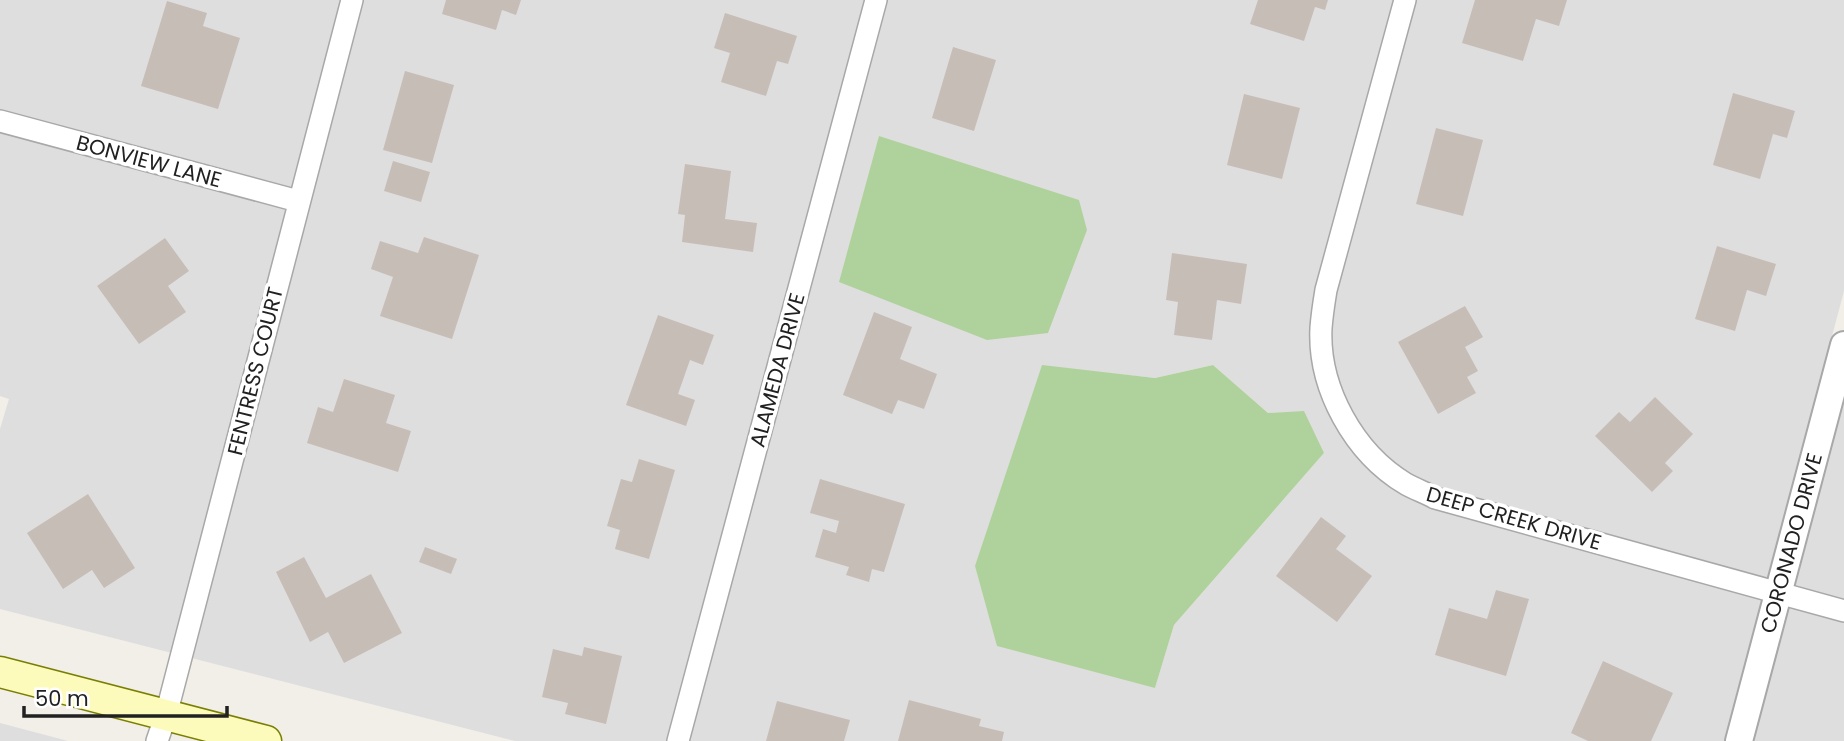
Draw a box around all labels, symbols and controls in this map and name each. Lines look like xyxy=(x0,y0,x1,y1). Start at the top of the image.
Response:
street label: BONVIEW LANE xyxy=(73,128,225,194)
street label: FENTRESS COURT xyxy=(220,284,290,458)
street label: ALAMEDA DRIVE xyxy=(742,290,812,450)
street label: CORONADO DRIVE xyxy=(1753,450,1829,636)
street label: DEEP CREEK DRIVE xyxy=(1423,479,1605,557)
scale bar xyxy=(24,674,228,718)
text: 50 m xyxy=(35,684,89,713)

